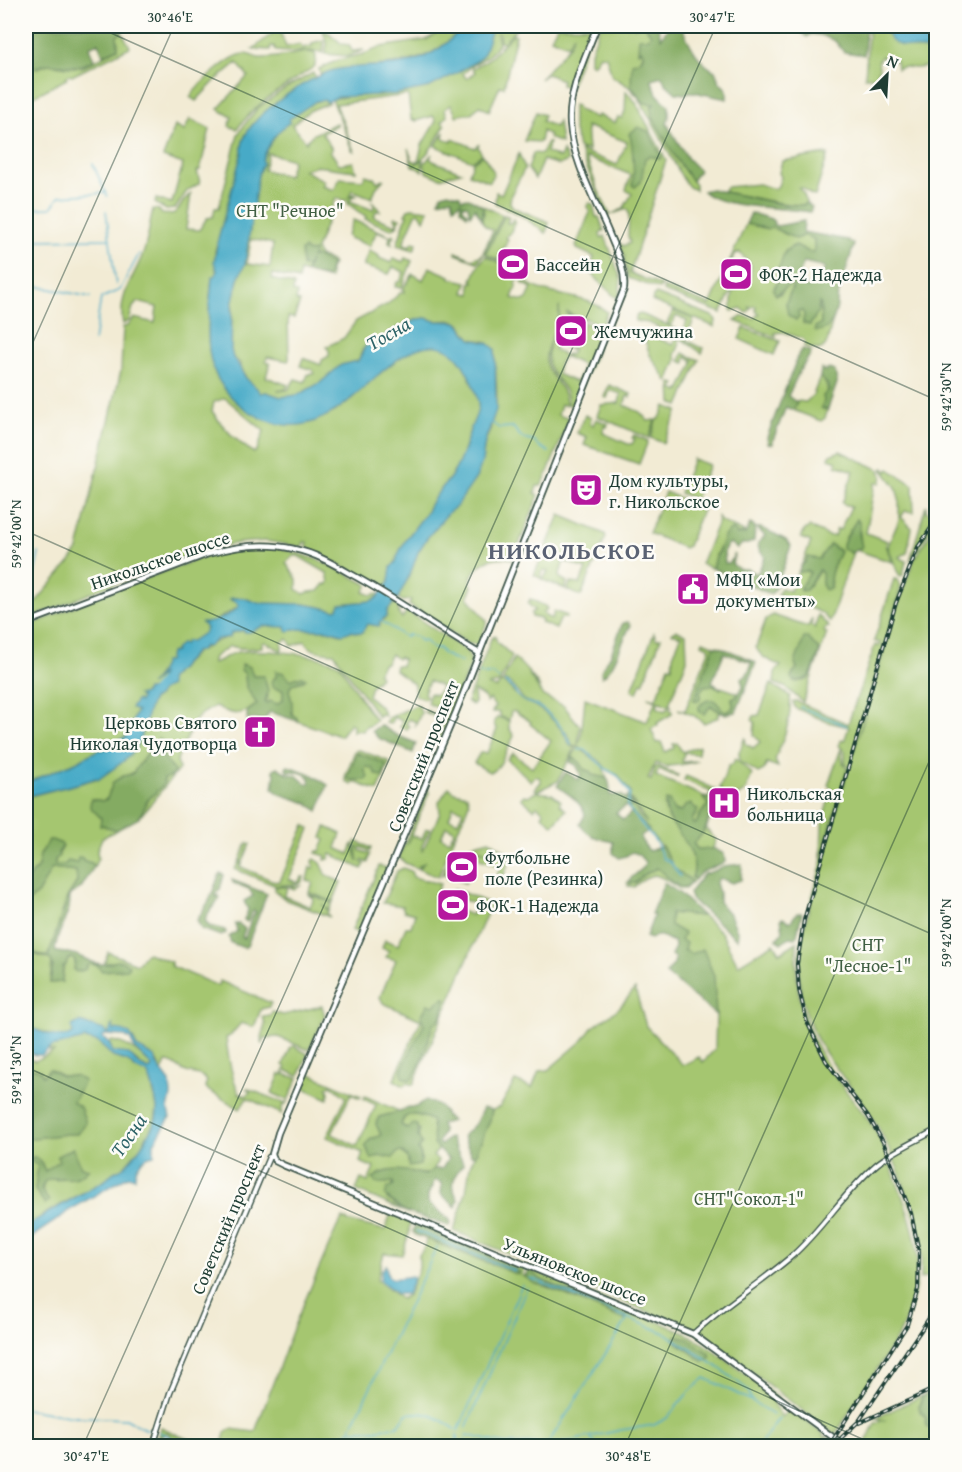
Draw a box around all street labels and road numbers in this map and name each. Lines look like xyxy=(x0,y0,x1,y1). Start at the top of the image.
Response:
street label: Никольское шоссе xyxy=(87,523,233,597)
street label: Советский проспект xyxy=(380,676,466,836)
street label: Советский проспект xyxy=(184,1139,272,1299)
street label: Ульяновское шоссе xyxy=(499,1230,651,1312)

